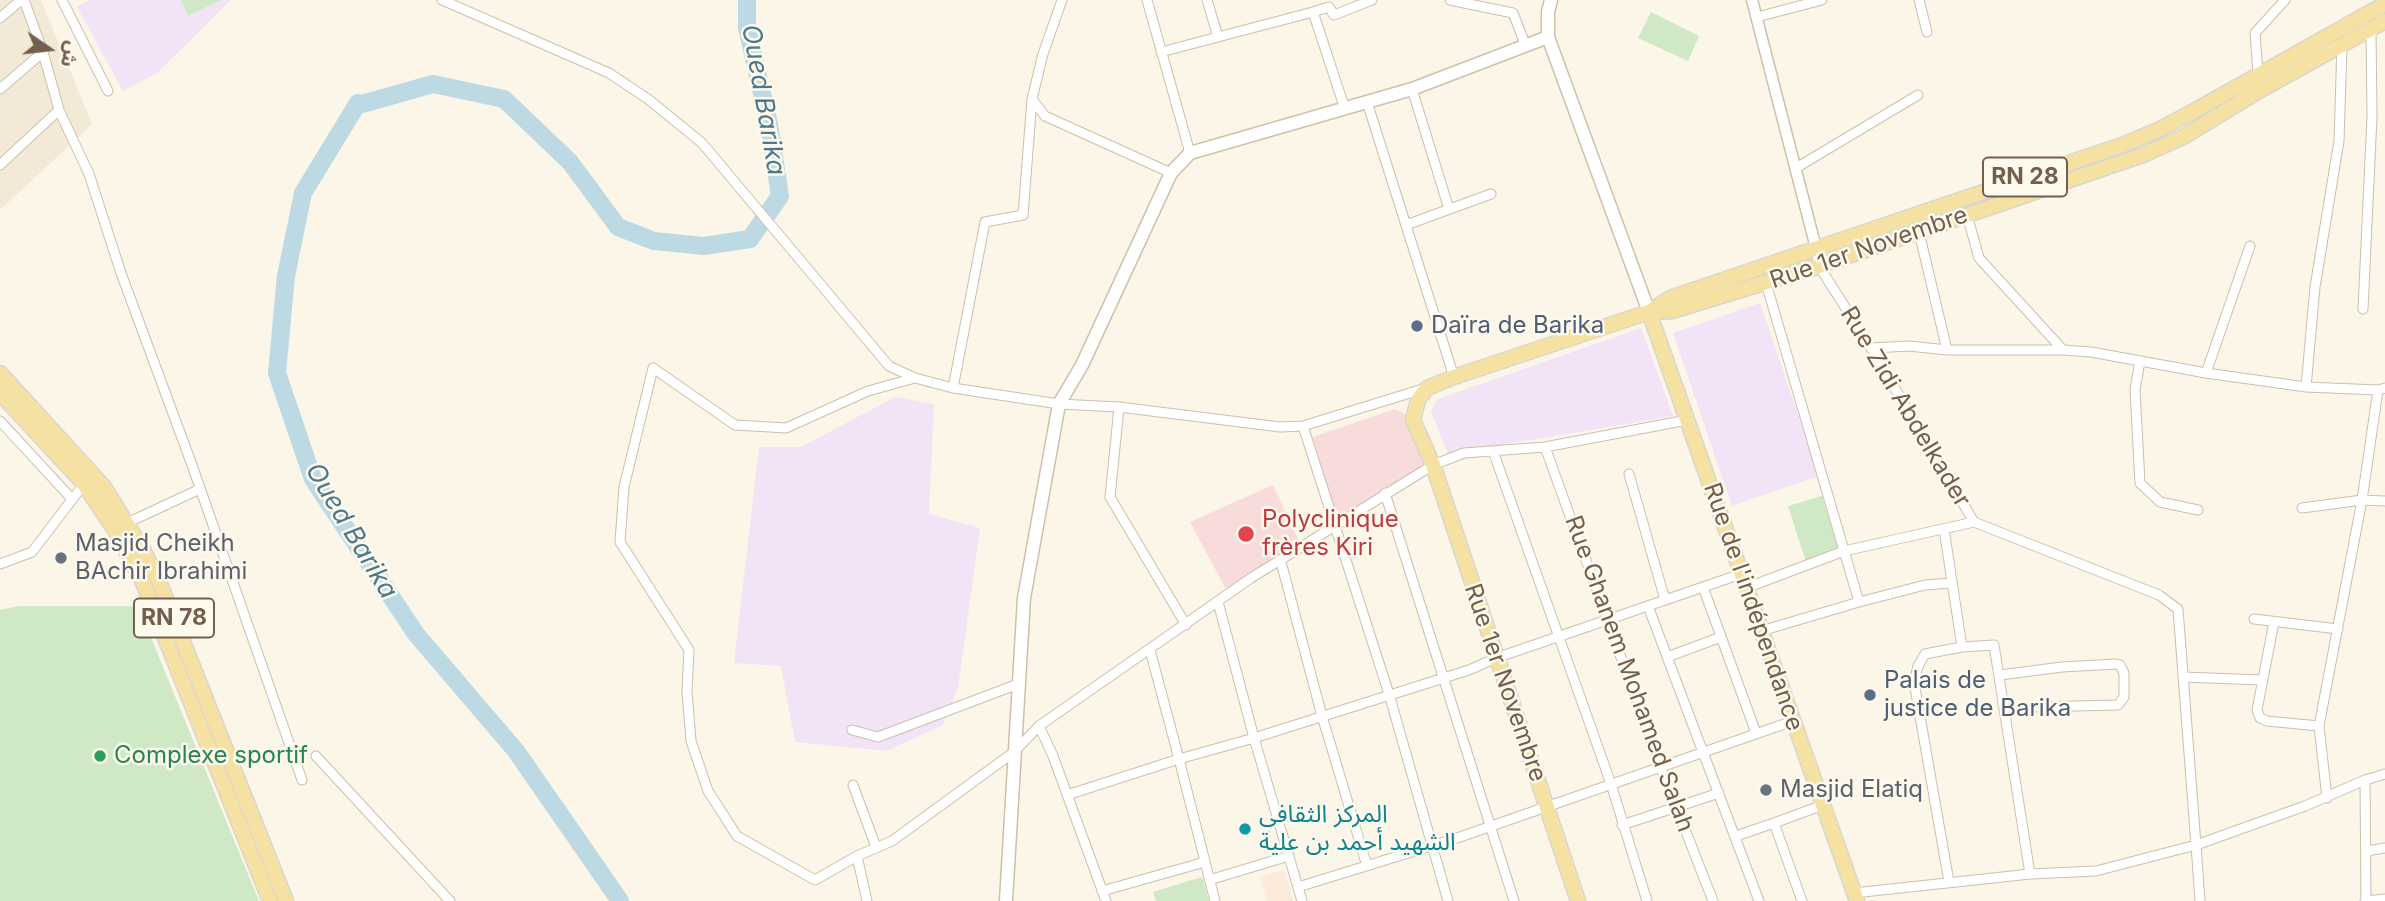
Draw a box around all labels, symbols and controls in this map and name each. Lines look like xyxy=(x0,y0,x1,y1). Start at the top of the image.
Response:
north arrow xyxy=(14,14,84,84)
water label: Oued Barika xyxy=(734,22,792,178)
text: ش xyxy=(56,39,84,70)
road number: RN 28 xyxy=(1983,158,2067,196)
street label: Rue 1er Novembre xyxy=(1766,201,1972,295)
street label: Rue Zidi Abdelkader xyxy=(1834,302,1976,512)
place label: Daïra de Barika xyxy=(1431,312,1604,340)
marker: Daïra de Barika xyxy=(1409,318,1425,334)
water label: Oued Barika xyxy=(298,458,404,604)
street label: Rue de l'indépendance xyxy=(1697,479,1809,735)
place label: Polyclinique frères Kiri xyxy=(1262,506,1399,562)
street label: Rue Ghanem Mohamed Salah xyxy=(1558,512,1700,836)
marker: Polyclinique frères Kiri xyxy=(1236,524,1256,544)
place label: Masjid Cheikh BAchir Ibrahimi xyxy=(75,530,247,586)
marker: Masjid Cheikh BAchir Ibrahimi xyxy=(53,550,69,566)
street label: Rue 1er Novembre xyxy=(1458,580,1552,786)
road number: RN 78 xyxy=(134,598,214,638)
place label: Palais de justice de Barika xyxy=(1884,667,2071,723)
marker: Palais de justice de Barika xyxy=(1862,687,1878,703)
place label: Complexe sportif xyxy=(114,742,308,770)
marker: Complexe sportif xyxy=(92,748,108,764)
place label: Masjid Elatiq xyxy=(1780,776,1923,804)
marker: Masjid Elatiq xyxy=(1758,782,1774,798)
place label: المركز الثقافي الشهيد أحمد بن علية xyxy=(1259,801,1456,857)
marker: المركز الثقافي الشهيد أحمد بن علية xyxy=(1237,821,1253,837)

